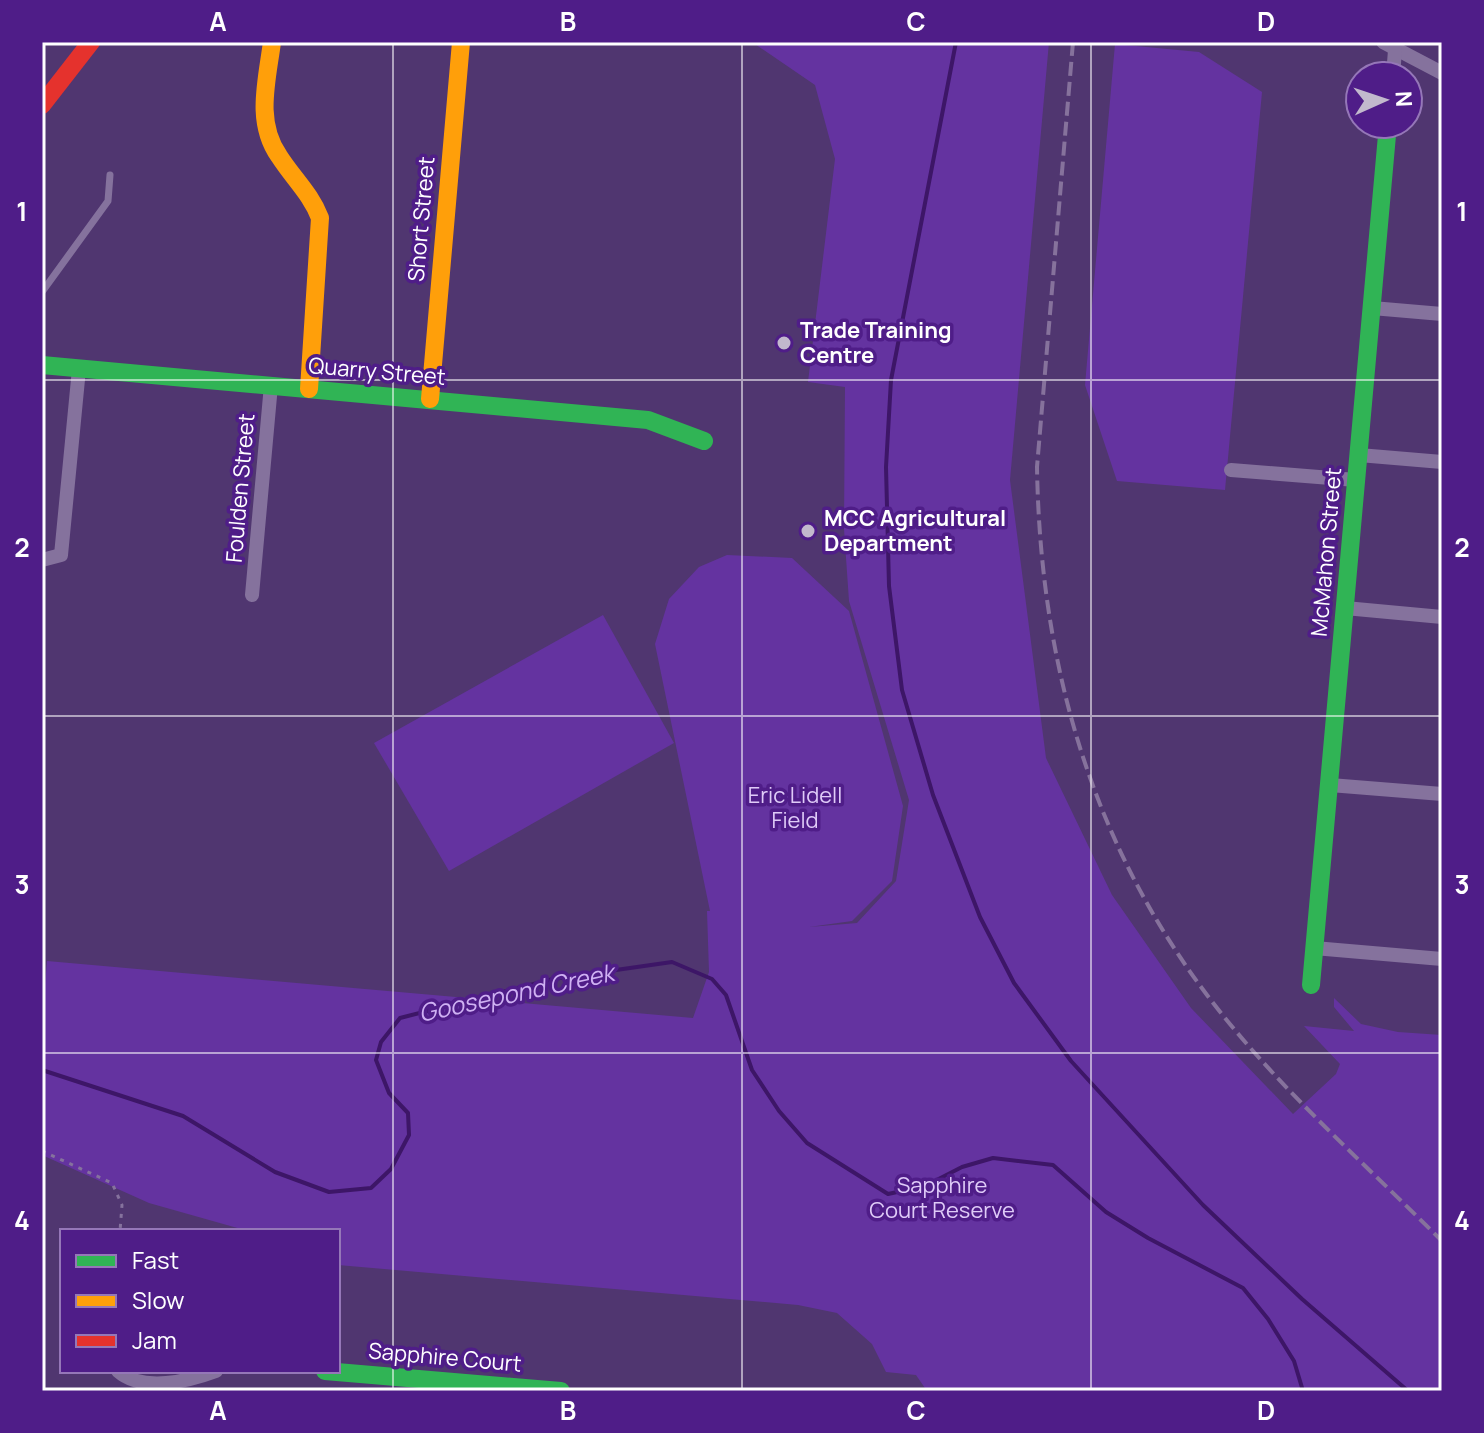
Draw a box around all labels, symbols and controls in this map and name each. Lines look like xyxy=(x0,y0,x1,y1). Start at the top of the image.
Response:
text: A xyxy=(209,3,227,39)
text: B xyxy=(560,3,576,39)
text: C xyxy=(906,3,926,39)
text: D xyxy=(1257,3,1275,39)
north arrow xyxy=(1344,60,1424,140)
text: N xyxy=(1389,90,1419,108)
street label: Short Street xyxy=(401,155,441,283)
text: 1 xyxy=(16,193,28,229)
text: 1 xyxy=(1456,193,1468,229)
place label: Trade Training Centre xyxy=(800,315,951,370)
marker: Trade Training Centre xyxy=(775,334,793,352)
street label: Quarry Street xyxy=(307,350,447,392)
street label: Foulden Street xyxy=(219,412,261,564)
street label: McMahon Street xyxy=(1304,466,1348,638)
place label: MCC Agricultural Department xyxy=(824,503,1006,558)
marker: MCC Agricultural Department xyxy=(799,522,817,540)
text: 2 xyxy=(14,529,30,565)
text: 2 xyxy=(1454,529,1470,565)
park label: Eric Lidell Field xyxy=(748,780,842,835)
text: 3 xyxy=(14,866,30,902)
text: 3 xyxy=(1454,866,1470,902)
water label: Goosepond Creek xyxy=(415,955,620,1029)
park label: Sapphire Court Reserve xyxy=(869,1170,1015,1225)
text: 4 xyxy=(14,1202,30,1238)
text: 4 xyxy=(1454,1202,1470,1238)
legend xyxy=(60,1229,340,1373)
text: Fast xyxy=(132,1243,179,1276)
text: Slow xyxy=(132,1283,185,1316)
text: Jam xyxy=(132,1323,177,1356)
street label: Sapphire Court xyxy=(367,1335,523,1379)
text: A xyxy=(209,1392,227,1428)
text: B xyxy=(560,1392,576,1428)
text: C xyxy=(906,1392,926,1428)
text: D xyxy=(1257,1392,1275,1428)

